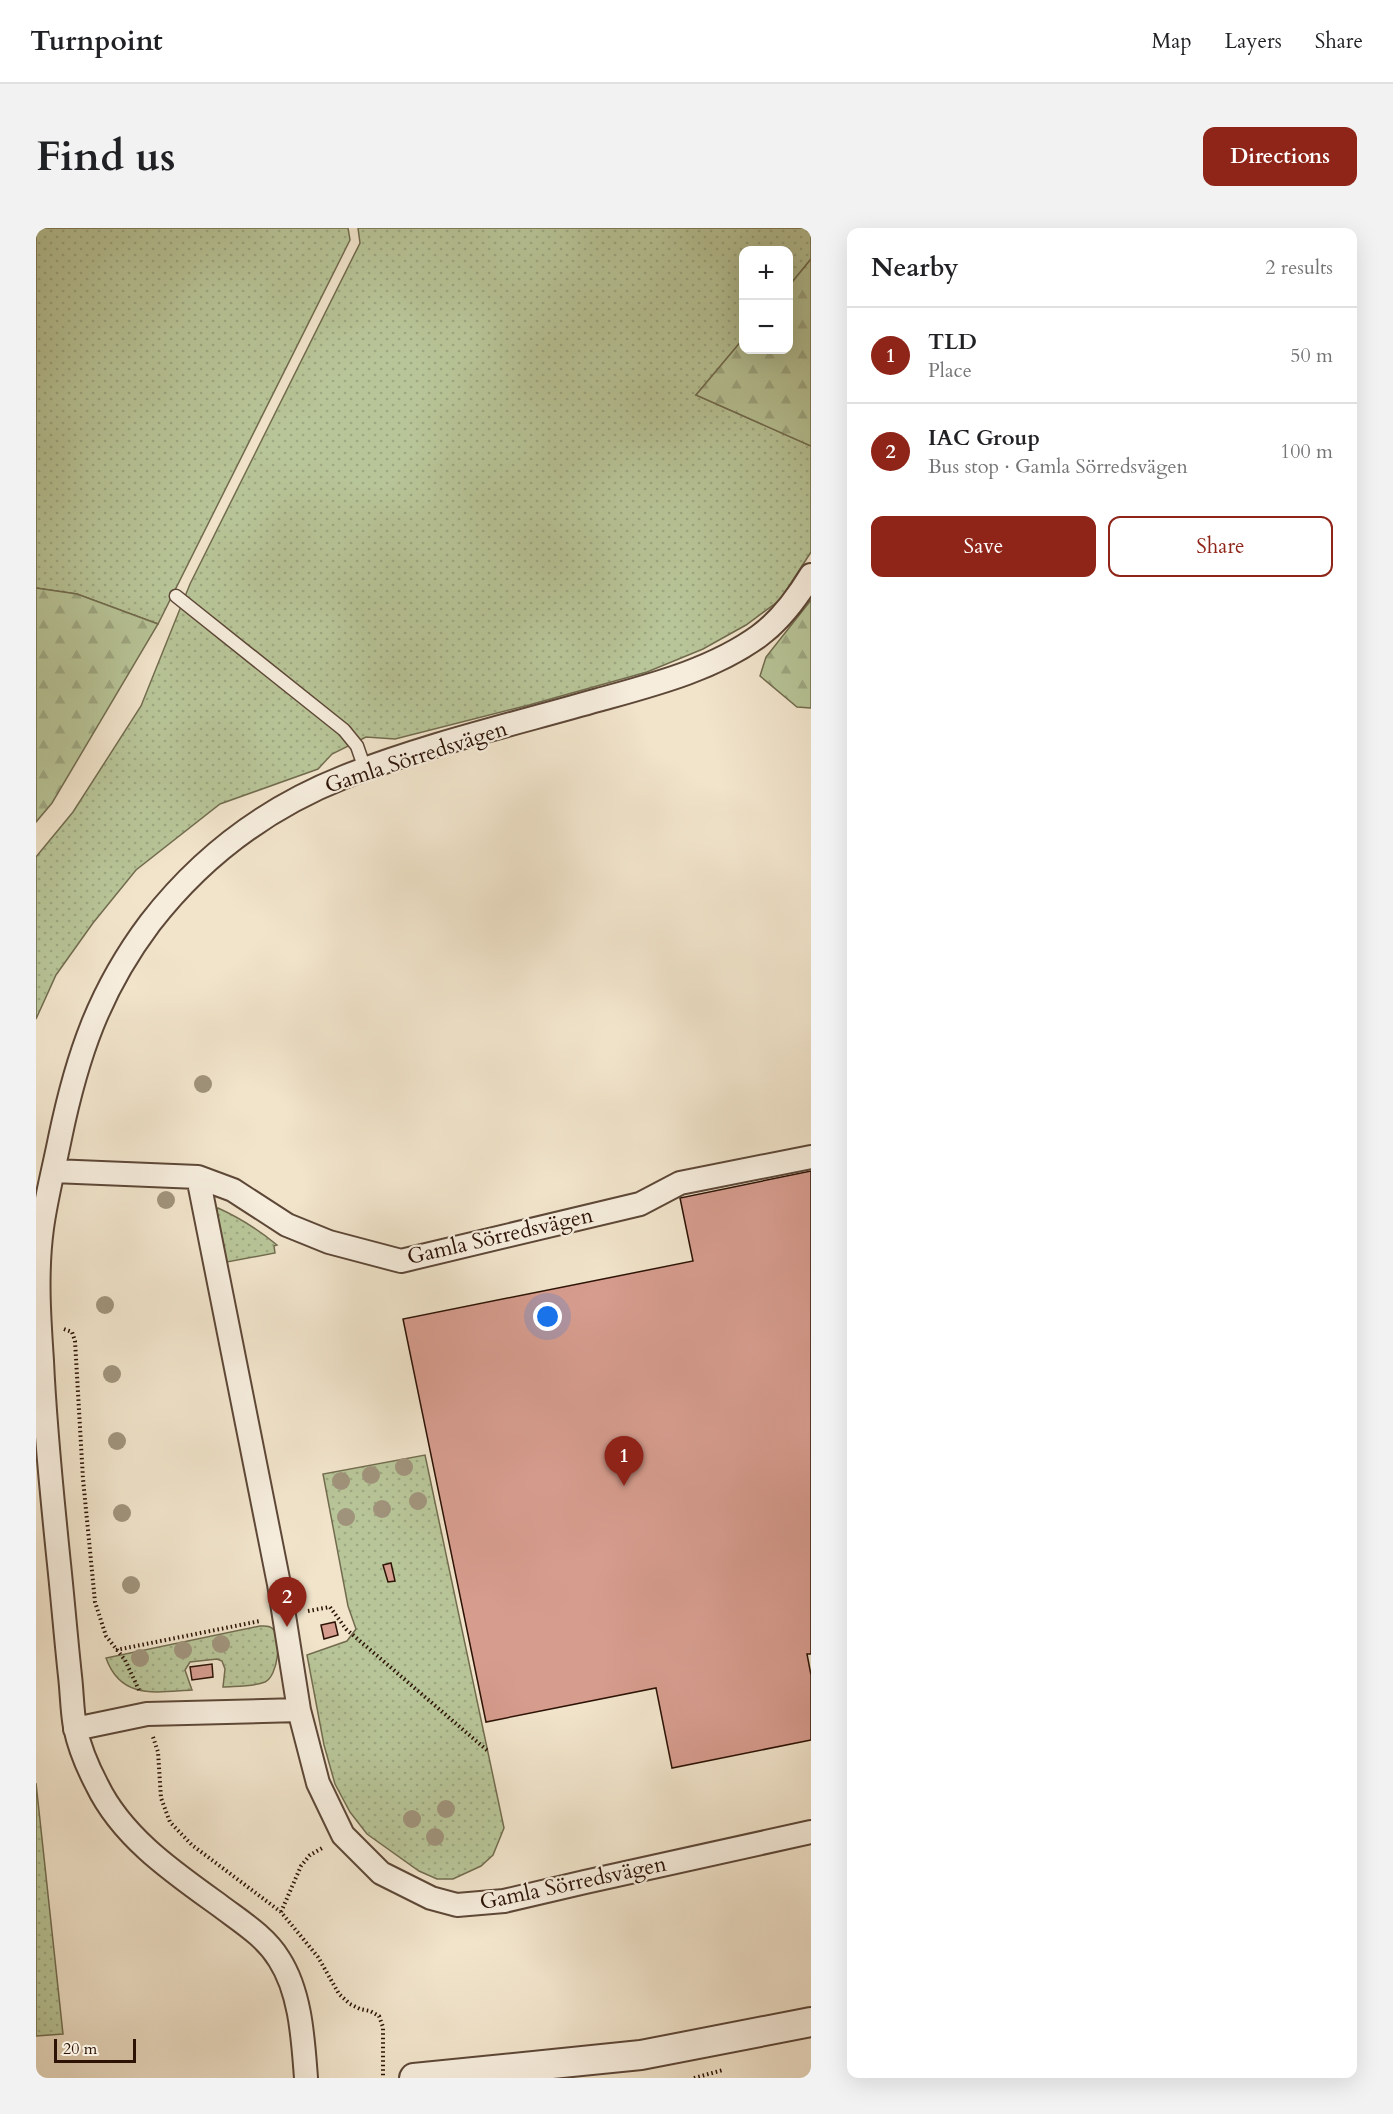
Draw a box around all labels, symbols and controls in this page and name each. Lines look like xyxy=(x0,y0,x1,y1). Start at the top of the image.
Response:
text: Turnpoint xyxy=(30,22,163,60)
text: Map xyxy=(1152,27,1192,56)
text: Layers xyxy=(1225,27,1282,56)
text: Share xyxy=(1315,27,1363,56)
button: Directions xyxy=(1203,127,1357,186)
text: Find us xyxy=(36,128,176,185)
map controls xyxy=(739,246,793,354)
button: + xyxy=(739,246,793,300)
text: Nearby xyxy=(871,250,959,285)
text: 2 results xyxy=(1265,254,1333,281)
button: − xyxy=(739,300,793,354)
text: TLD xyxy=(928,327,977,357)
text: 1 xyxy=(885,342,896,369)
text: 50 m xyxy=(1290,342,1333,369)
text: Place xyxy=(928,357,972,384)
text: IAC Group xyxy=(928,423,1040,453)
text: 2 xyxy=(885,438,896,465)
text: 100 m xyxy=(1280,438,1333,465)
text: Bus stop · Gamla Sörredsvägen xyxy=(928,453,1188,480)
button: Save xyxy=(871,516,1096,577)
button: Share xyxy=(1108,516,1333,577)
street label: Gamla Sörredsvägen xyxy=(321,713,512,801)
street label: Gamla Sörredsvägen xyxy=(404,1200,597,1272)
your location xyxy=(533,1302,562,1331)
pin: 1 xyxy=(604,1436,644,1486)
pin: 2 xyxy=(268,1578,306,1627)
street label: Gamla Sörredsvägen xyxy=(477,1848,670,1917)
scale bar xyxy=(54,2036,136,2064)
text: 20 m xyxy=(63,2038,97,2060)

